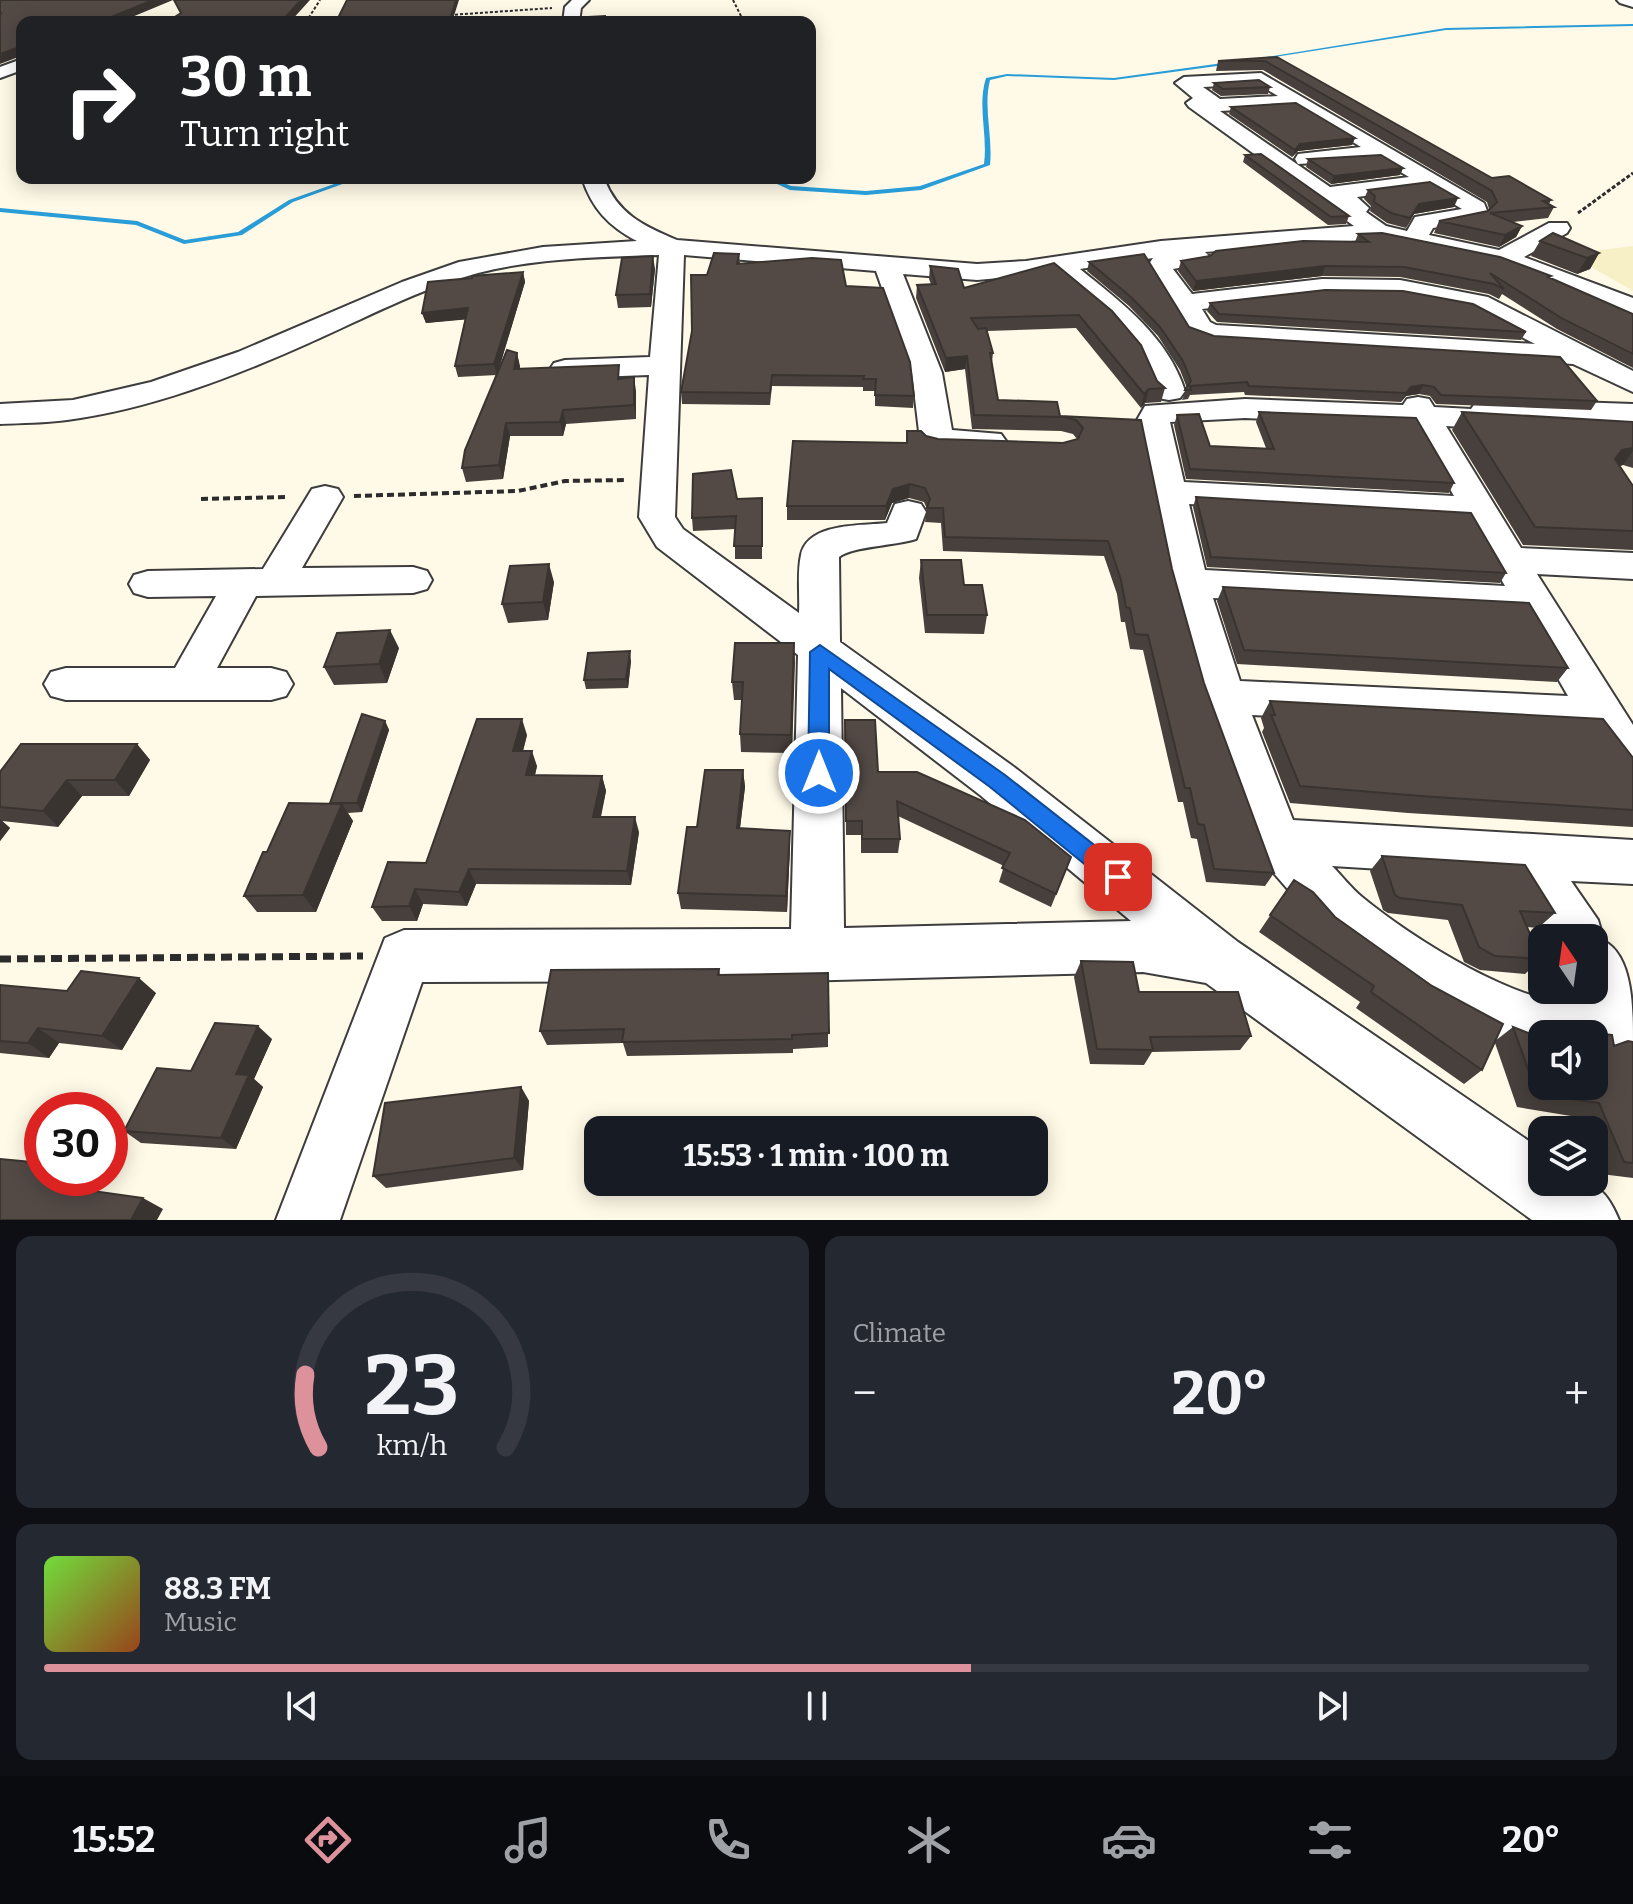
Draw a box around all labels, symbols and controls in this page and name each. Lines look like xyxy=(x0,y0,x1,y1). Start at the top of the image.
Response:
text: 30 m xyxy=(180,44,311,111)
icon: right xyxy=(48,48,152,152)
text: Turn right xyxy=(180,112,349,156)
position arrow xyxy=(777,731,861,815)
pin xyxy=(1084,843,1152,911)
icon: arrive xyxy=(1096,855,1140,899)
north arrow xyxy=(1528,924,1608,1004)
map controls xyxy=(1528,924,1608,1196)
button: sound xyxy=(1528,1020,1608,1100)
speed limit sign: 30 xyxy=(24,1092,128,1196)
button: layers xyxy=(1528,1116,1608,1196)
text: 15:53 · 1 min · 100 m xyxy=(683,1138,949,1174)
text: Climate xyxy=(853,1318,946,1349)
text: 23 xyxy=(365,1336,460,1436)
text: 20° xyxy=(1171,1358,1269,1430)
text: − xyxy=(853,1367,877,1420)
text: + xyxy=(1564,1367,1589,1420)
text: km/h xyxy=(377,1428,448,1463)
text: 88.3 FM xyxy=(164,1571,271,1607)
text: Music xyxy=(164,1607,237,1638)
icon: previous xyxy=(280,1684,324,1728)
icon: pause xyxy=(795,1684,839,1728)
icon: next xyxy=(1310,1684,1354,1728)
icon: directions xyxy=(300,1812,356,1868)
icon: music xyxy=(500,1812,556,1868)
icon: phone xyxy=(700,1812,756,1868)
icon: climate xyxy=(901,1812,957,1868)
icon: car xyxy=(1101,1812,1157,1868)
icon: filters xyxy=(1302,1812,1358,1868)
text: 15:52 xyxy=(72,1818,155,1862)
text: 20° xyxy=(1502,1818,1561,1862)

